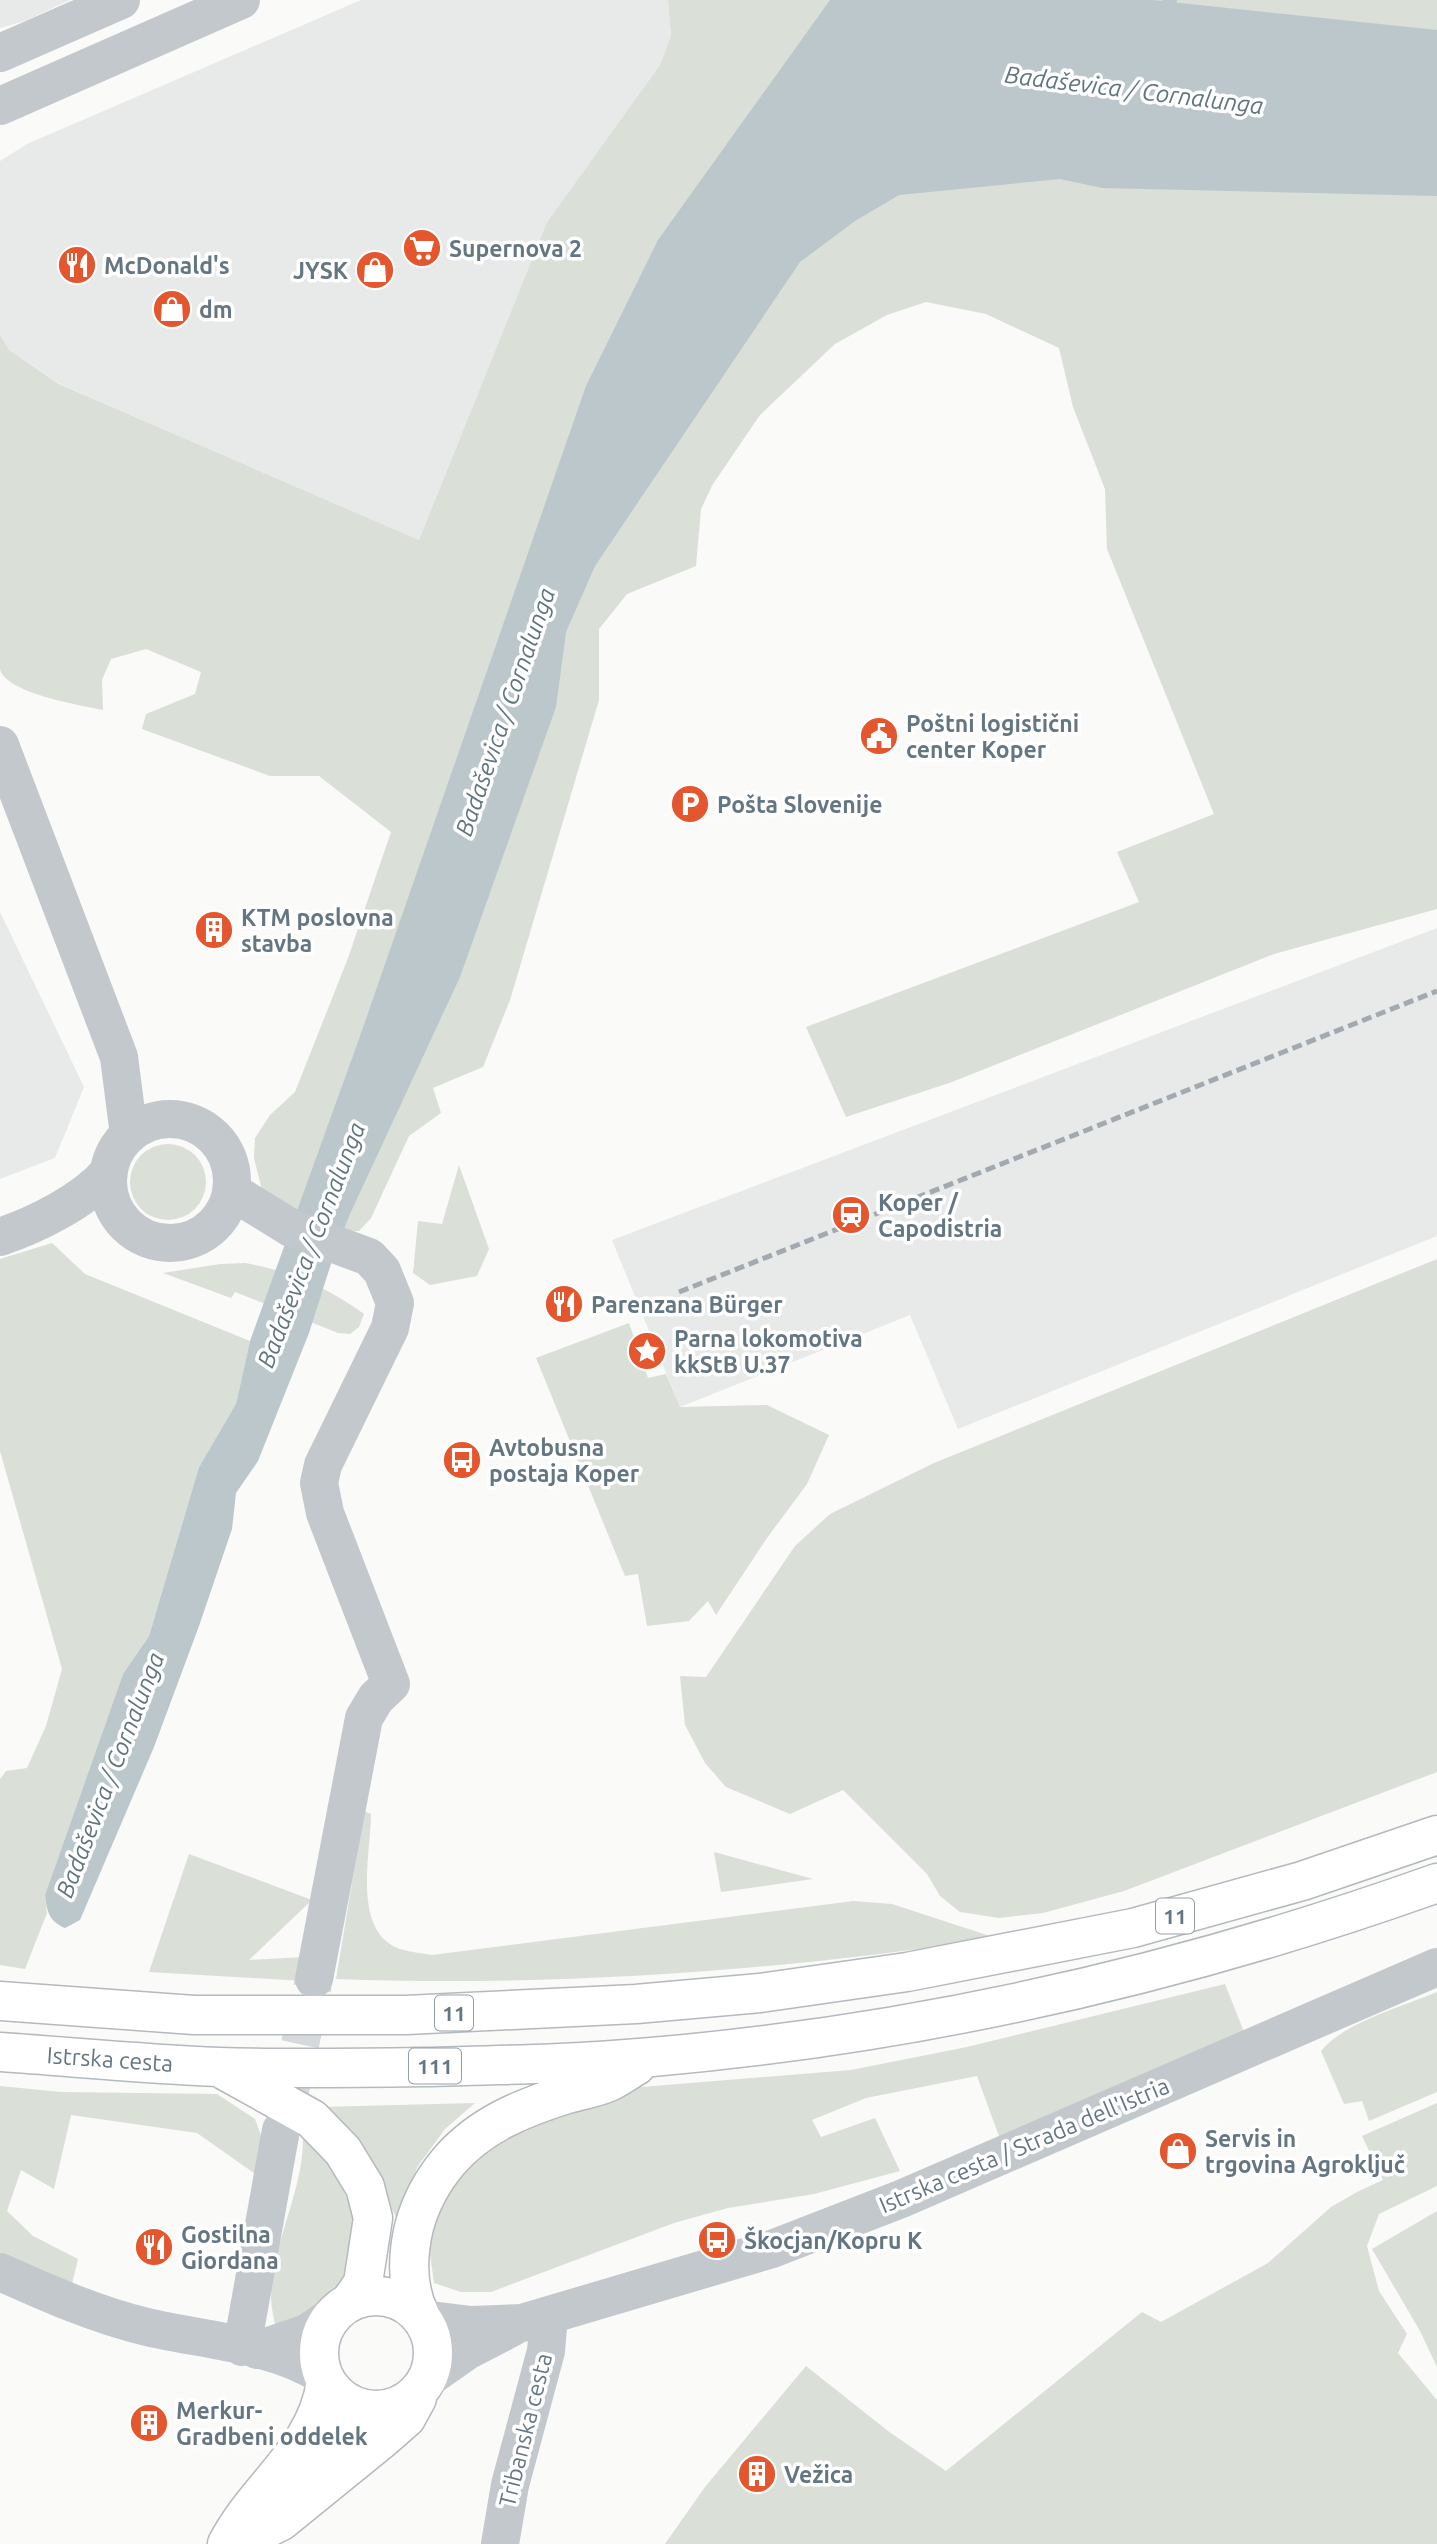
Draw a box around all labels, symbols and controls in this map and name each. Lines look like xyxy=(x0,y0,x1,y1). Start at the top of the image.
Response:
water label: Badaševica / Cornalunga xyxy=(1003,61,1265,119)
supermarket icon: Supernova 2 xyxy=(401,227,443,269)
place label: Supernova 2 xyxy=(449,236,582,261)
restaurant icon: McDonald's xyxy=(56,244,98,286)
shop icon: JYSK xyxy=(354,249,396,291)
place label: McDonald's xyxy=(104,253,230,278)
place label: JYSK xyxy=(293,258,349,283)
shop icon: dm xyxy=(151,288,193,330)
place label: dm xyxy=(199,297,233,322)
water label: Badaševica / Cornalunga xyxy=(450,585,560,839)
place label: Poštni logistični center Koper xyxy=(906,711,1079,762)
public building icon: Poštni logistični center Koper xyxy=(858,715,900,757)
parking icon: Pošta Slovenije xyxy=(669,783,711,825)
place label: Pošta Slovenije xyxy=(717,792,882,817)
place label: KTM poslovna stavba xyxy=(241,905,394,956)
building icon: KTM poslovna stavba xyxy=(193,909,235,951)
water label: Badaševica / Cornalunga xyxy=(252,1119,370,1371)
place label: Koper / Capodistria xyxy=(878,1190,1002,1241)
station icon: Koper / Capodistria xyxy=(830,1194,872,1236)
restaurant icon: Parenzana Bürger xyxy=(543,1283,585,1325)
place label: Parenzana Bürger xyxy=(591,1292,783,1317)
place label: Parna lokomotiva kkStB U.37 xyxy=(674,1326,863,1377)
place icon: Parna lokomotiva kkStB U.37 xyxy=(626,1330,668,1372)
place label: Avtobusna postaja Koper xyxy=(489,1435,640,1486)
bus stop icon: Avtobusna postaja Koper xyxy=(441,1439,483,1481)
water label: Badaševica / Cornalunga xyxy=(51,1649,169,1901)
road number: 11 xyxy=(1156,1898,1194,1934)
road number: 11 xyxy=(435,1996,473,2030)
street label: Istrska cesta xyxy=(46,2042,174,2076)
road number: 111 xyxy=(409,2048,461,2084)
street label: Istrska cesta / Strada dell'Istria xyxy=(875,2072,1173,2218)
place label: Servis in trgovina Agroključ xyxy=(1205,2126,1405,2177)
shop icon: Servis in trgovina Agroključ xyxy=(1157,2130,1199,2172)
bus stop icon: Škocjan/Kopru K xyxy=(696,2219,738,2261)
place label: Gostilna Giordana xyxy=(181,2222,279,2273)
restaurant icon: Gostilna Giordana xyxy=(133,2226,175,2268)
place label: Škocjan/Kopru K xyxy=(744,2226,923,2253)
street label: Tribanska cesta xyxy=(494,2351,556,2509)
place label: Merkur- Gradbeni oddelek xyxy=(176,2398,368,2449)
building icon: Merkur- Gradbeni oddelek xyxy=(128,2402,170,2444)
building icon: Vežica xyxy=(736,2453,778,2495)
place label: Vežica xyxy=(784,2462,853,2487)

